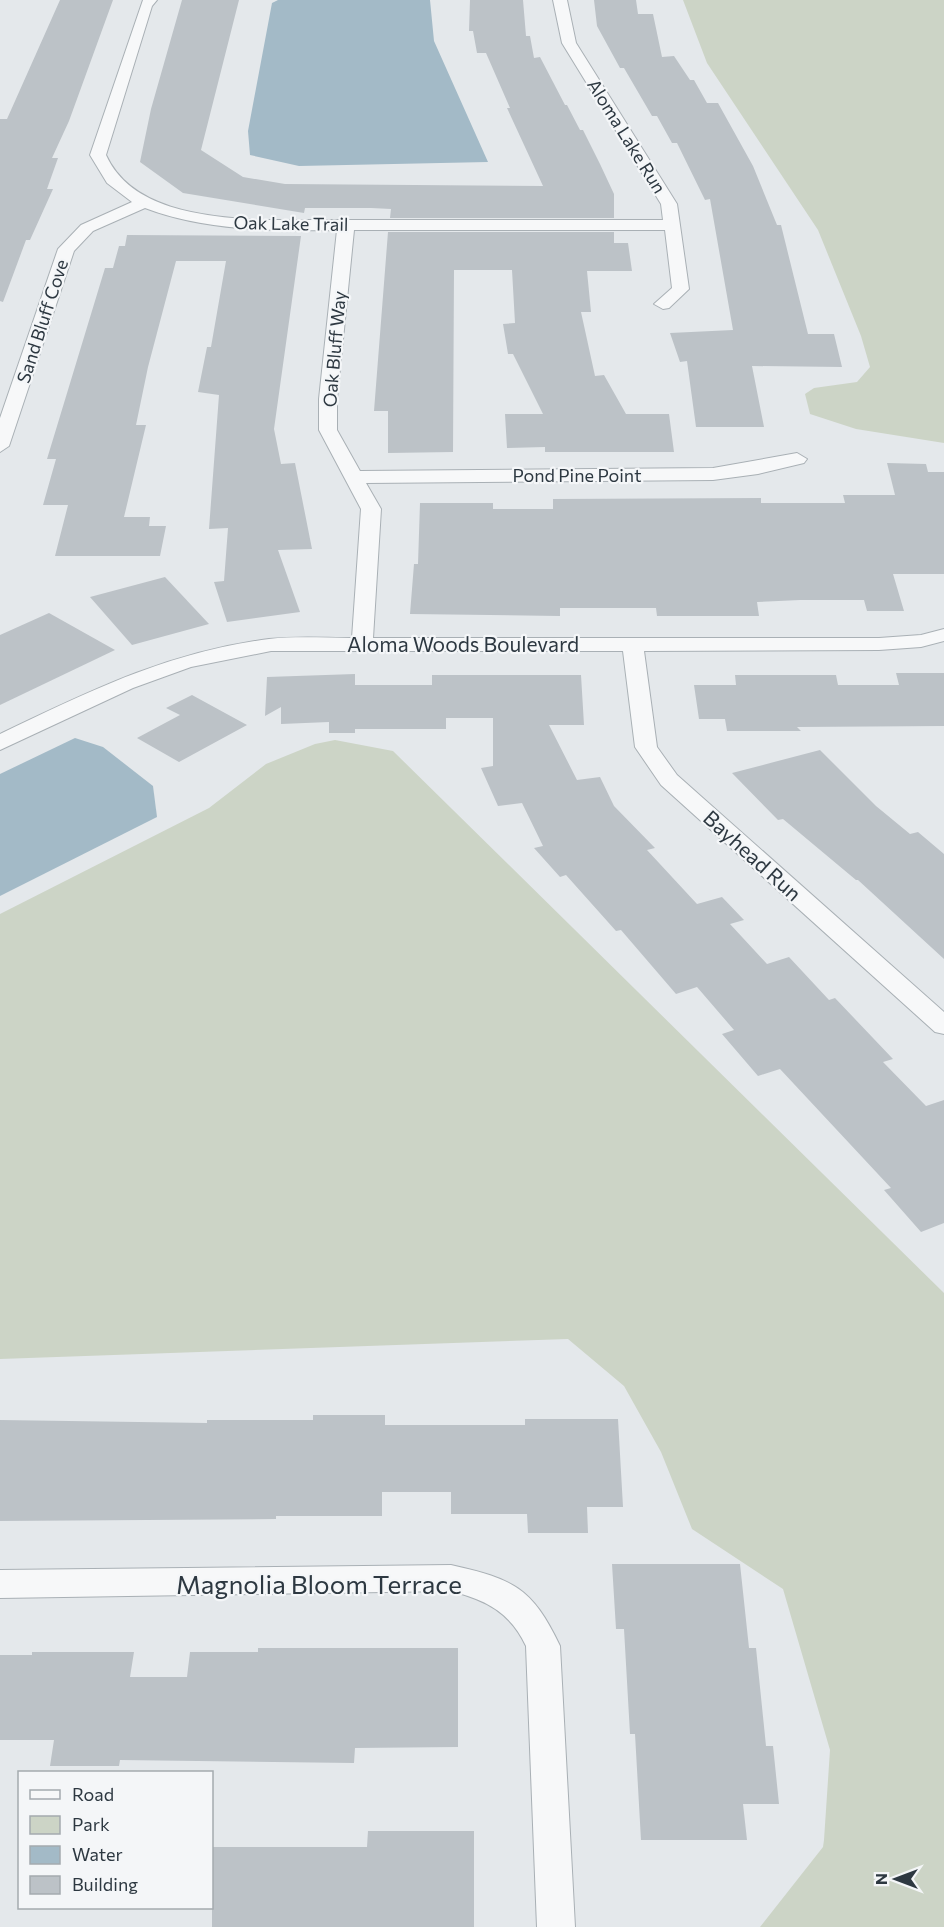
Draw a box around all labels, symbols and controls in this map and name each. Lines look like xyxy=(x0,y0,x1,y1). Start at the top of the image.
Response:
street label: Aloma Lake Run xyxy=(583,75,671,197)
street label: Oak Lake Trail xyxy=(233,211,349,235)
street label: Sand Bluff Cove xyxy=(12,256,72,386)
street label: Oak Bluff Way xyxy=(318,290,350,408)
street label: Pond Pine Point xyxy=(512,464,642,486)
street label: Aloma Woods Boulevard xyxy=(347,631,579,656)
street label: Bayhead Run xyxy=(699,805,807,905)
street label: Magnolia Bloom Terrace xyxy=(176,1568,462,1599)
legend xyxy=(18,1771,213,1909)
text: Road xyxy=(72,1783,114,1805)
text: Park xyxy=(72,1813,110,1835)
text: Water xyxy=(72,1843,123,1865)
north arrow xyxy=(866,1849,926,1909)
text: Building xyxy=(72,1873,138,1895)
text: N xyxy=(871,1873,890,1885)

